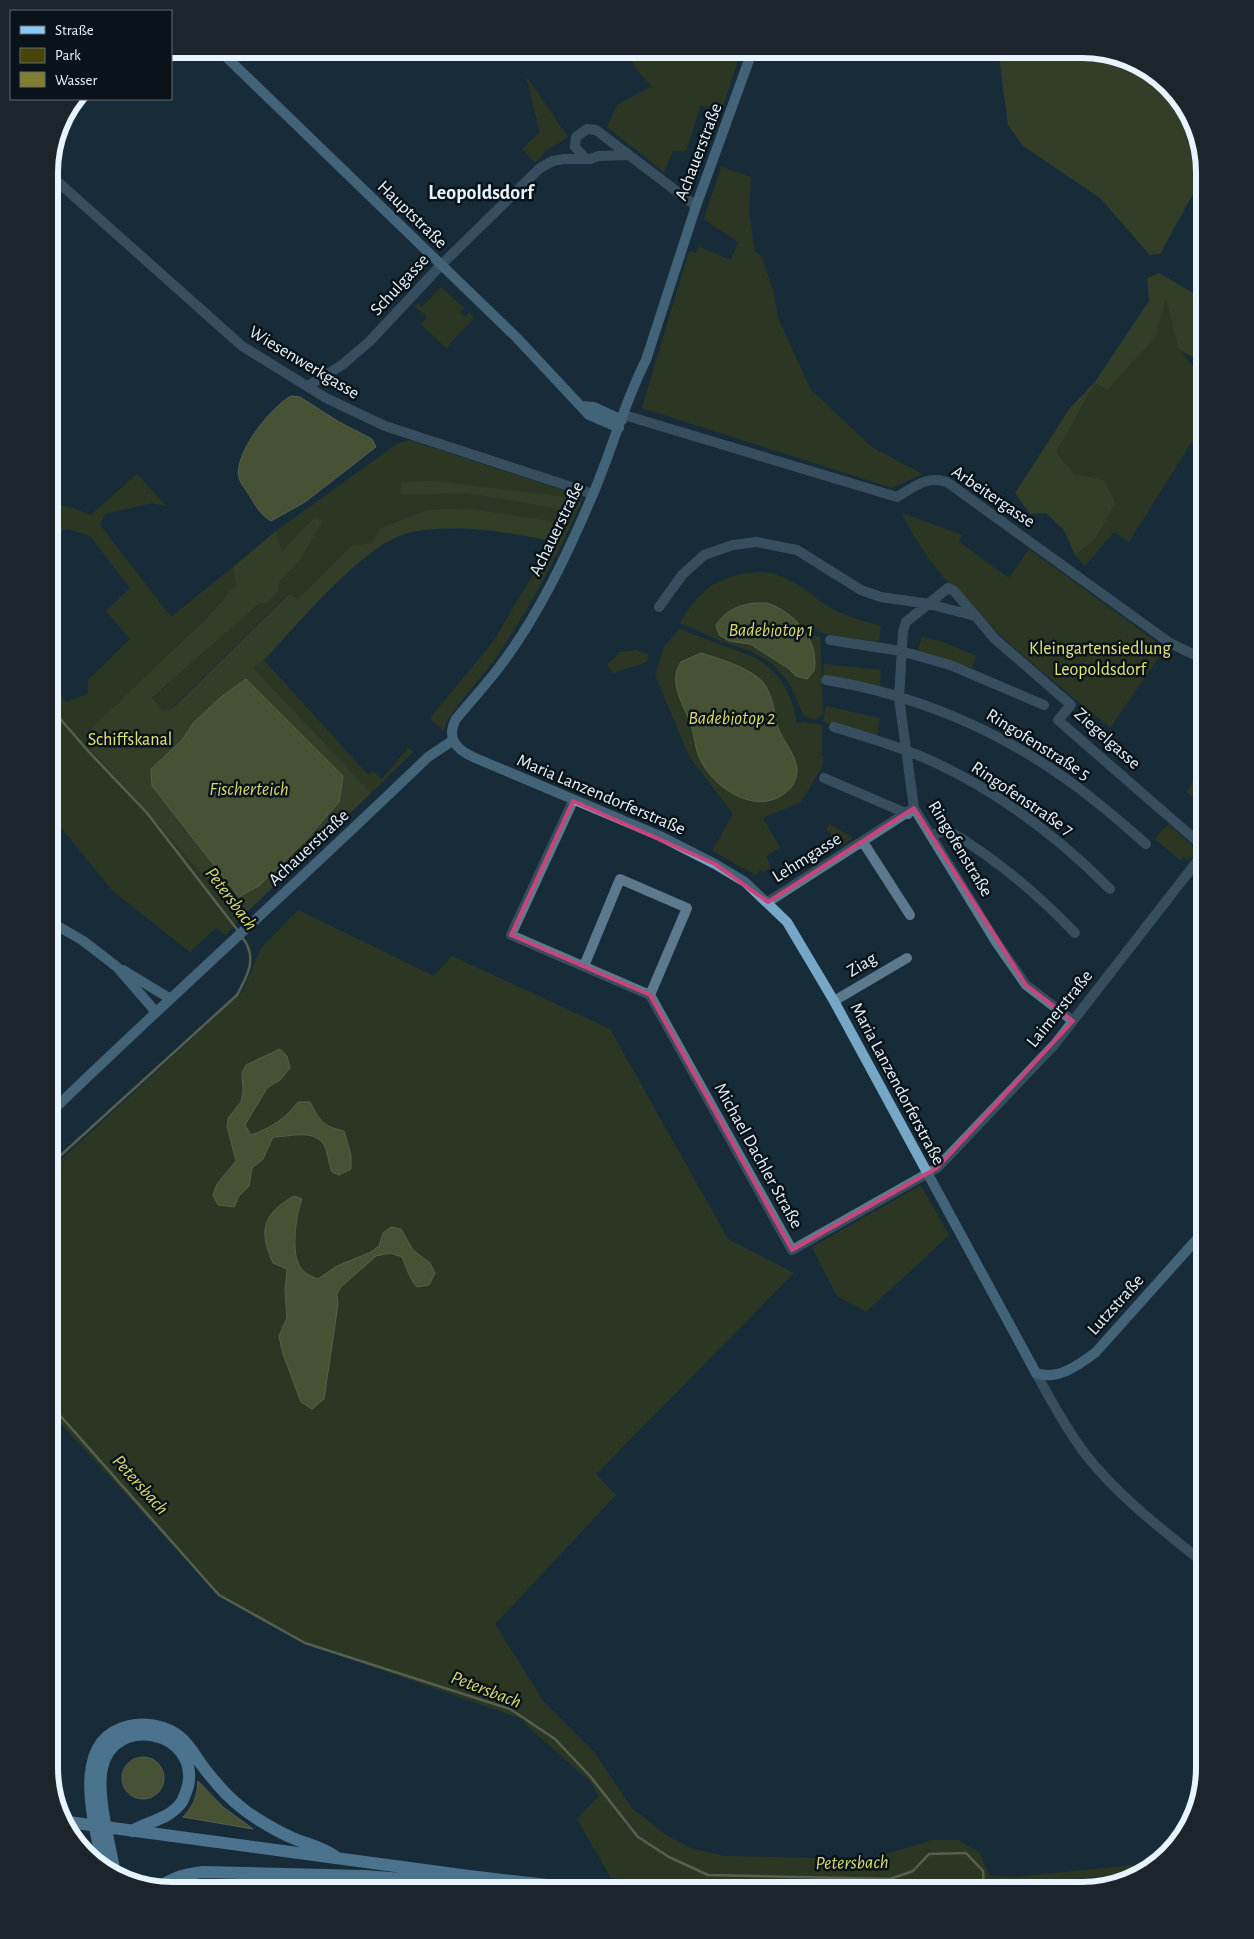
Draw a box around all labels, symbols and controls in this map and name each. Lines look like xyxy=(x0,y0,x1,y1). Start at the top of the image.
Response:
legend xyxy=(10,10,172,100)
text: Straße xyxy=(55,23,94,38)
text: Park xyxy=(55,48,81,63)
text: Wasser xyxy=(55,73,98,88)
street label: Achauerstraße xyxy=(672,101,726,203)
street label: Hauptstraße xyxy=(374,178,450,252)
district label: Leopoldsdorf xyxy=(428,183,535,203)
street label: Schulgasse xyxy=(367,251,433,319)
street label: Wiesenwerkgasse xyxy=(246,323,362,403)
street label: Arbeitergasse xyxy=(948,463,1038,531)
street label: Achauerstraße xyxy=(526,479,588,579)
water label: Badebiotop 1 xyxy=(728,621,814,640)
park label: Kleingartensiedlung Leopoldsdorf xyxy=(1029,640,1171,679)
street label: Ziegelgasse xyxy=(1071,705,1143,773)
street label: Ringofenstraße 5 xyxy=(983,706,1093,784)
water label: Badebiotop 2 xyxy=(688,709,776,728)
park label: Schiffskanal xyxy=(88,731,172,749)
street label: Maria Lanzendorferstraße xyxy=(514,751,688,839)
street label: Ringofenstraße 7 xyxy=(968,758,1076,840)
water label: Fischerteich xyxy=(209,780,289,799)
street label: Ringofenstraße xyxy=(924,798,996,900)
street label: Achauerstraße xyxy=(265,806,353,890)
street label: Lehmgasse xyxy=(769,830,845,886)
water label: Petersbach xyxy=(201,864,261,934)
street label: Ziag xyxy=(844,949,880,981)
street label: Laimerstraße xyxy=(1024,967,1096,1051)
street label: Maria Lanzendorferstraße xyxy=(847,1000,947,1168)
street label: Michael Dachler Straße xyxy=(711,1080,805,1232)
street label: Lutzstraße xyxy=(1084,1271,1148,1339)
water label: Petersbach xyxy=(108,1451,172,1519)
water label: Petersbach xyxy=(448,1668,524,1712)
water label: Petersbach xyxy=(815,1853,889,1873)

